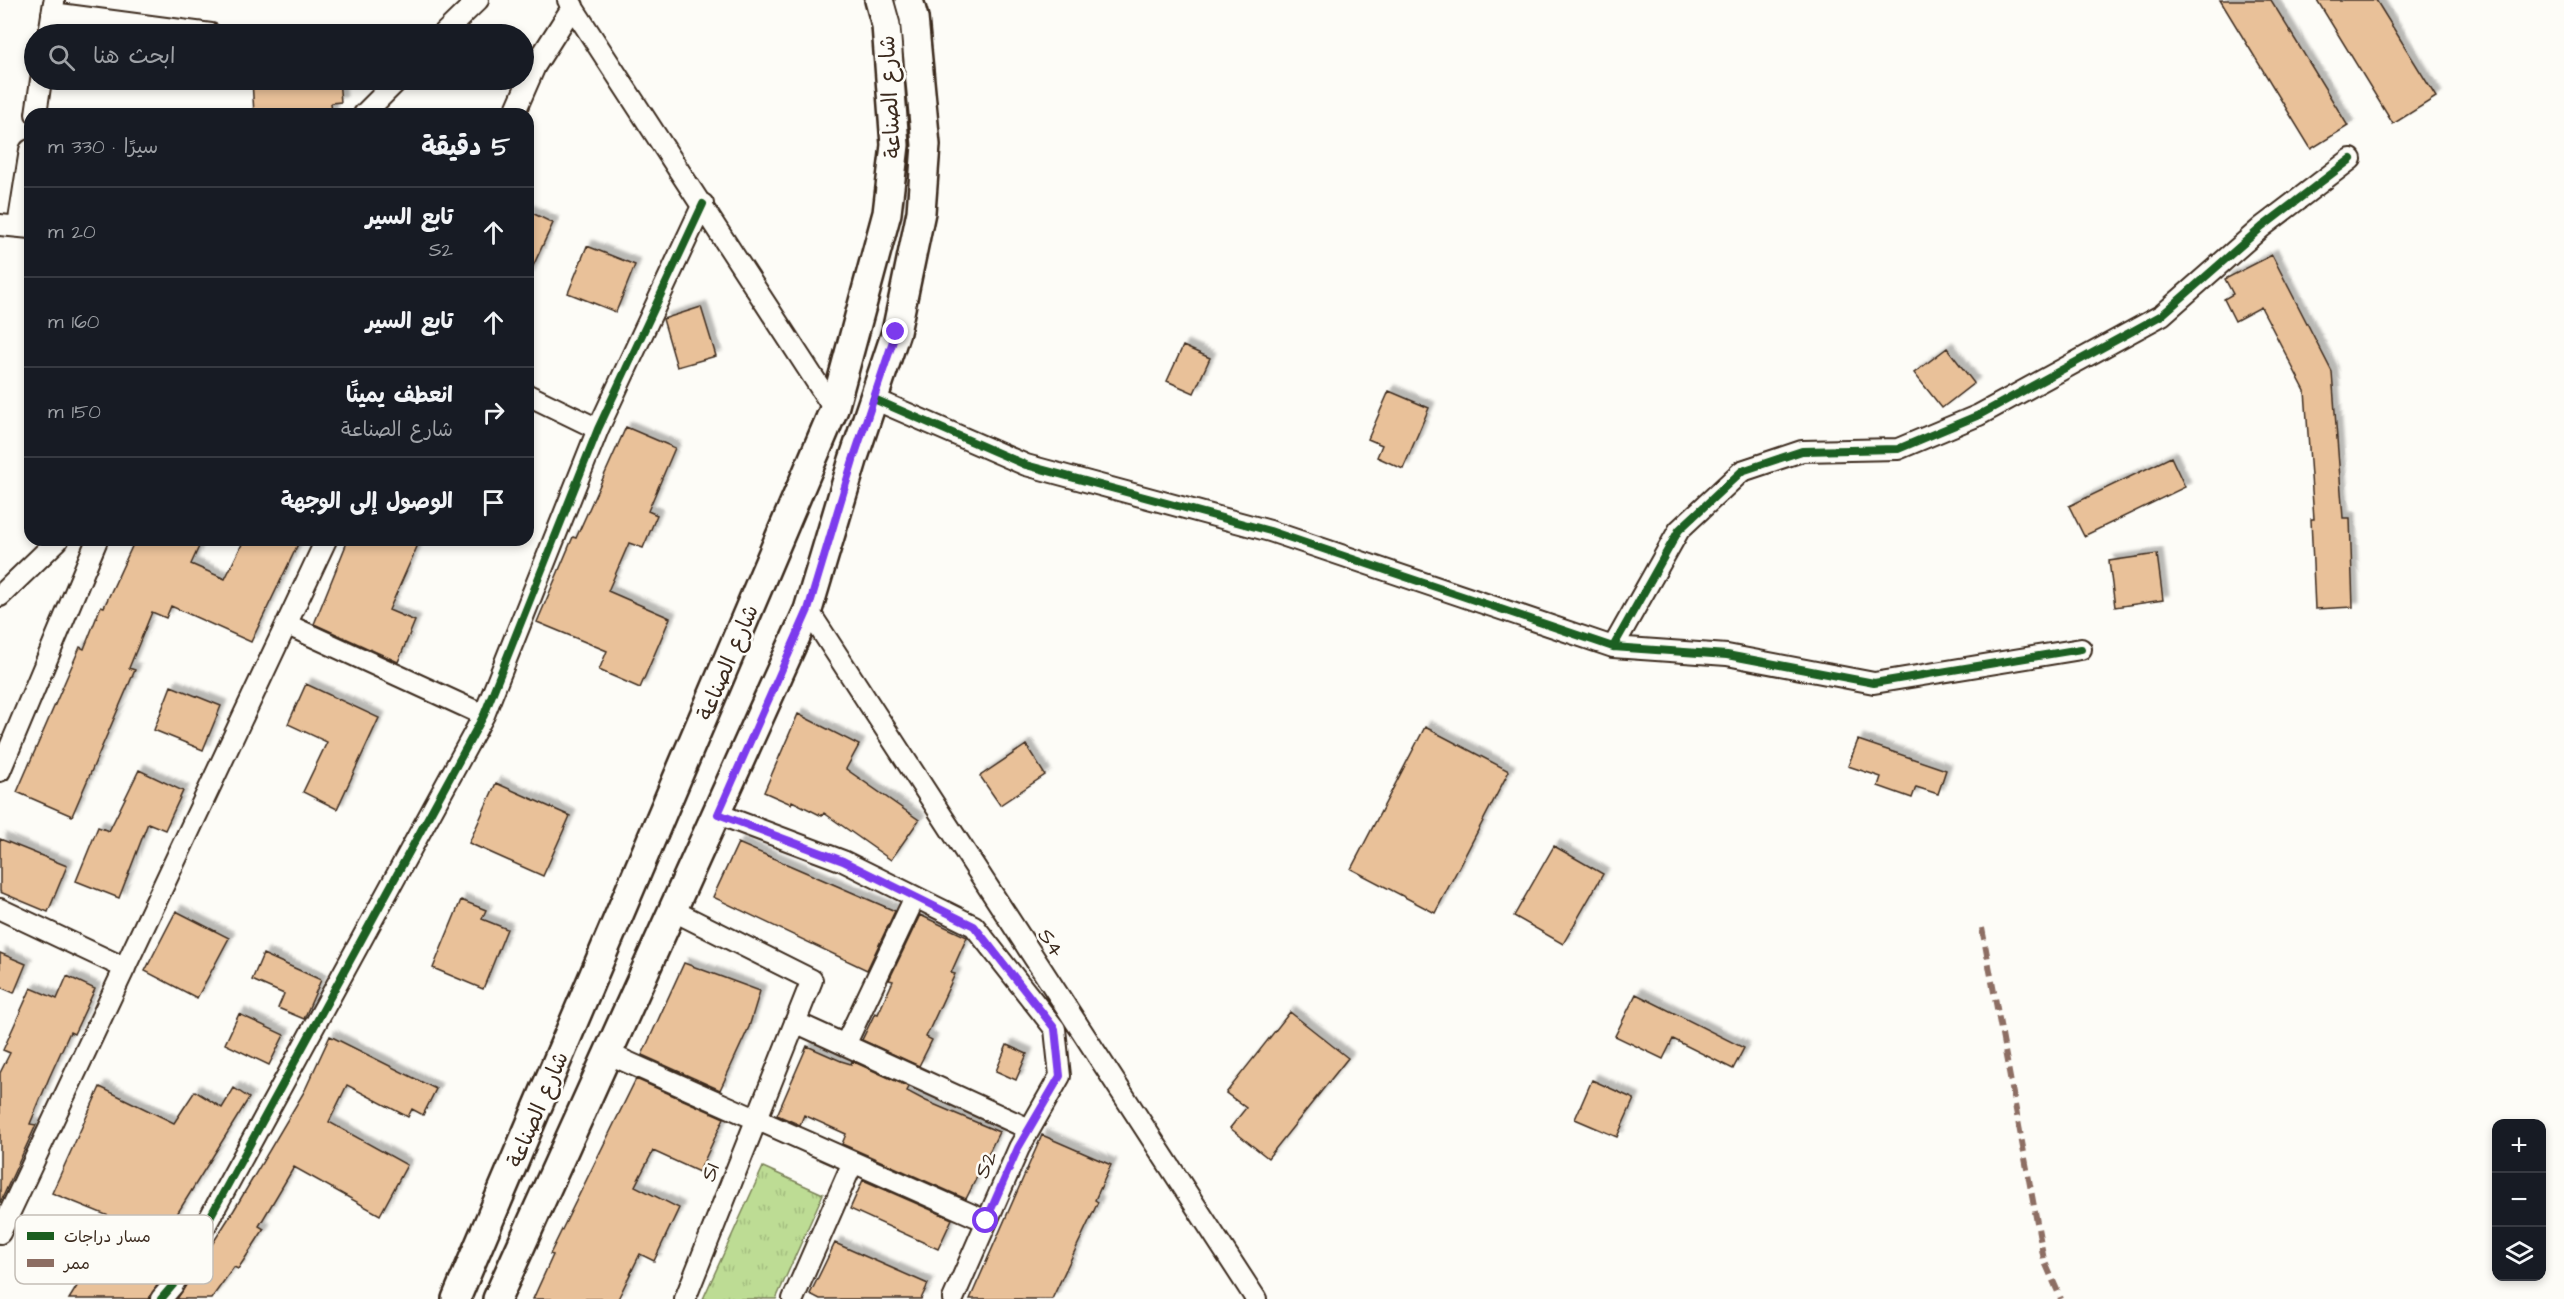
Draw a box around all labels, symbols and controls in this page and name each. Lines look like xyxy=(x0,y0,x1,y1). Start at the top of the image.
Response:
search box xyxy=(24,24,534,90)
street label: شارع الصناعة xyxy=(872,35,909,159)
icon: search xyxy=(45,41,78,74)
text: ابحث هنا xyxy=(93,41,175,72)
text: 5 دقيقة xyxy=(421,129,510,165)
text: سيرًا · 330 m xyxy=(48,133,158,161)
text: تابع السير xyxy=(366,202,453,233)
icon: ahead xyxy=(477,216,510,249)
text: 20 m xyxy=(48,218,96,246)
text: S2 xyxy=(429,236,453,264)
text: تابع السير xyxy=(366,306,453,337)
icon: ahead xyxy=(477,306,510,339)
text: 160 m xyxy=(48,308,99,336)
route end xyxy=(882,318,908,344)
text: انعطف يمينًا xyxy=(346,380,453,411)
icon: right xyxy=(477,396,510,429)
text: 150 m xyxy=(48,398,101,426)
text: شارع الصناعة xyxy=(341,416,453,444)
text: الوصول إلى الوجهة xyxy=(281,486,453,517)
icon: arrive xyxy=(477,486,510,519)
street label: شارع الصناعة xyxy=(690,600,767,725)
street label: S4 xyxy=(1030,922,1072,963)
street label: شارع الصناعة xyxy=(500,1047,577,1172)
map controls xyxy=(2492,1119,2546,1281)
button: + xyxy=(2492,1119,2546,1173)
street label: S2 xyxy=(967,1146,1006,1183)
street label: S1 xyxy=(693,1159,728,1186)
button: − xyxy=(2492,1173,2546,1227)
route start xyxy=(972,1207,998,1233)
legend xyxy=(15,1215,213,1284)
text: مسار دراجات xyxy=(64,1226,151,1248)
button: layers xyxy=(2492,1227,2546,1281)
text: ممر xyxy=(62,1253,90,1275)

